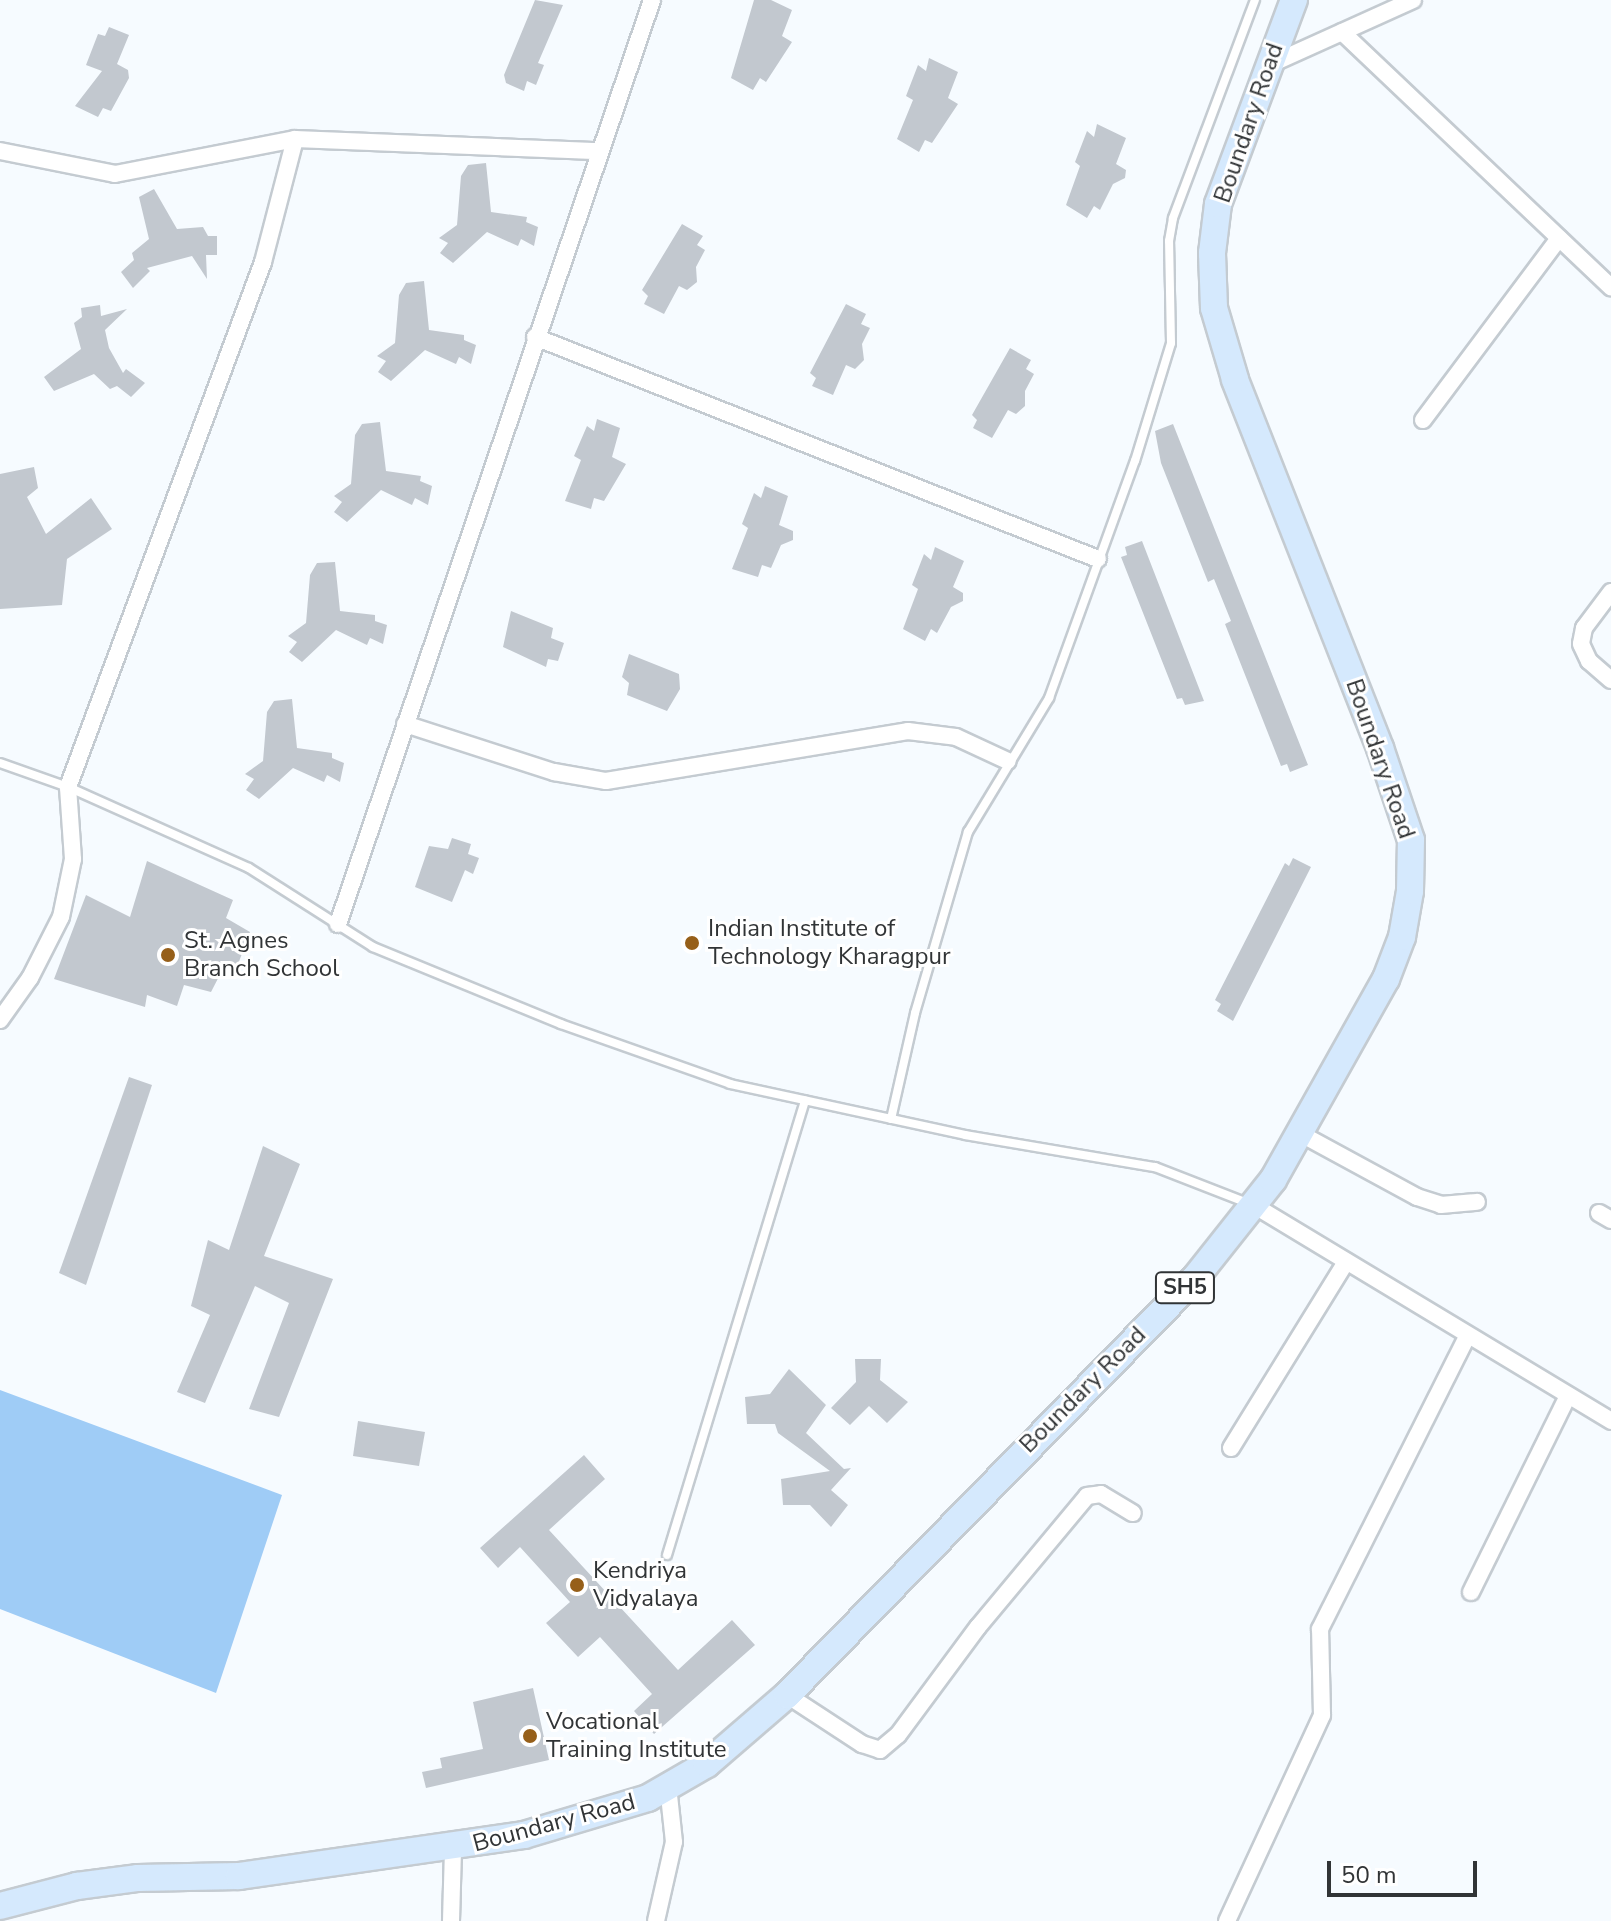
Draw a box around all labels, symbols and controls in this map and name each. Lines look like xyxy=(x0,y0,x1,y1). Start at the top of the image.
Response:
street label: Boundary Road xyxy=(1208,39,1290,207)
street label: Boundary Road xyxy=(1339,675,1421,843)
place label: Indian Institute of Technology Kharagpur xyxy=(708,915,951,971)
place label: St. Agnes Branch School xyxy=(184,927,339,983)
marker: Indian Institute of Technology Kharagpur xyxy=(683,934,701,952)
marker: St. Agnes Branch School xyxy=(159,946,177,964)
road number: SH5 xyxy=(1153,1270,1217,1306)
street label: Boundary Road xyxy=(1014,1321,1152,1459)
place label: Kendriya Vidyalaya xyxy=(593,1557,698,1613)
marker: Kendriya Vidyalaya xyxy=(568,1576,586,1594)
place label: Vocational Training Institute xyxy=(546,1708,727,1764)
marker: Vocational Training Institute xyxy=(521,1727,539,1745)
street label: Boundary Road xyxy=(470,1787,638,1859)
scale bar xyxy=(1331,1845,1481,1895)
text: 50 m xyxy=(1341,1859,1397,1891)

